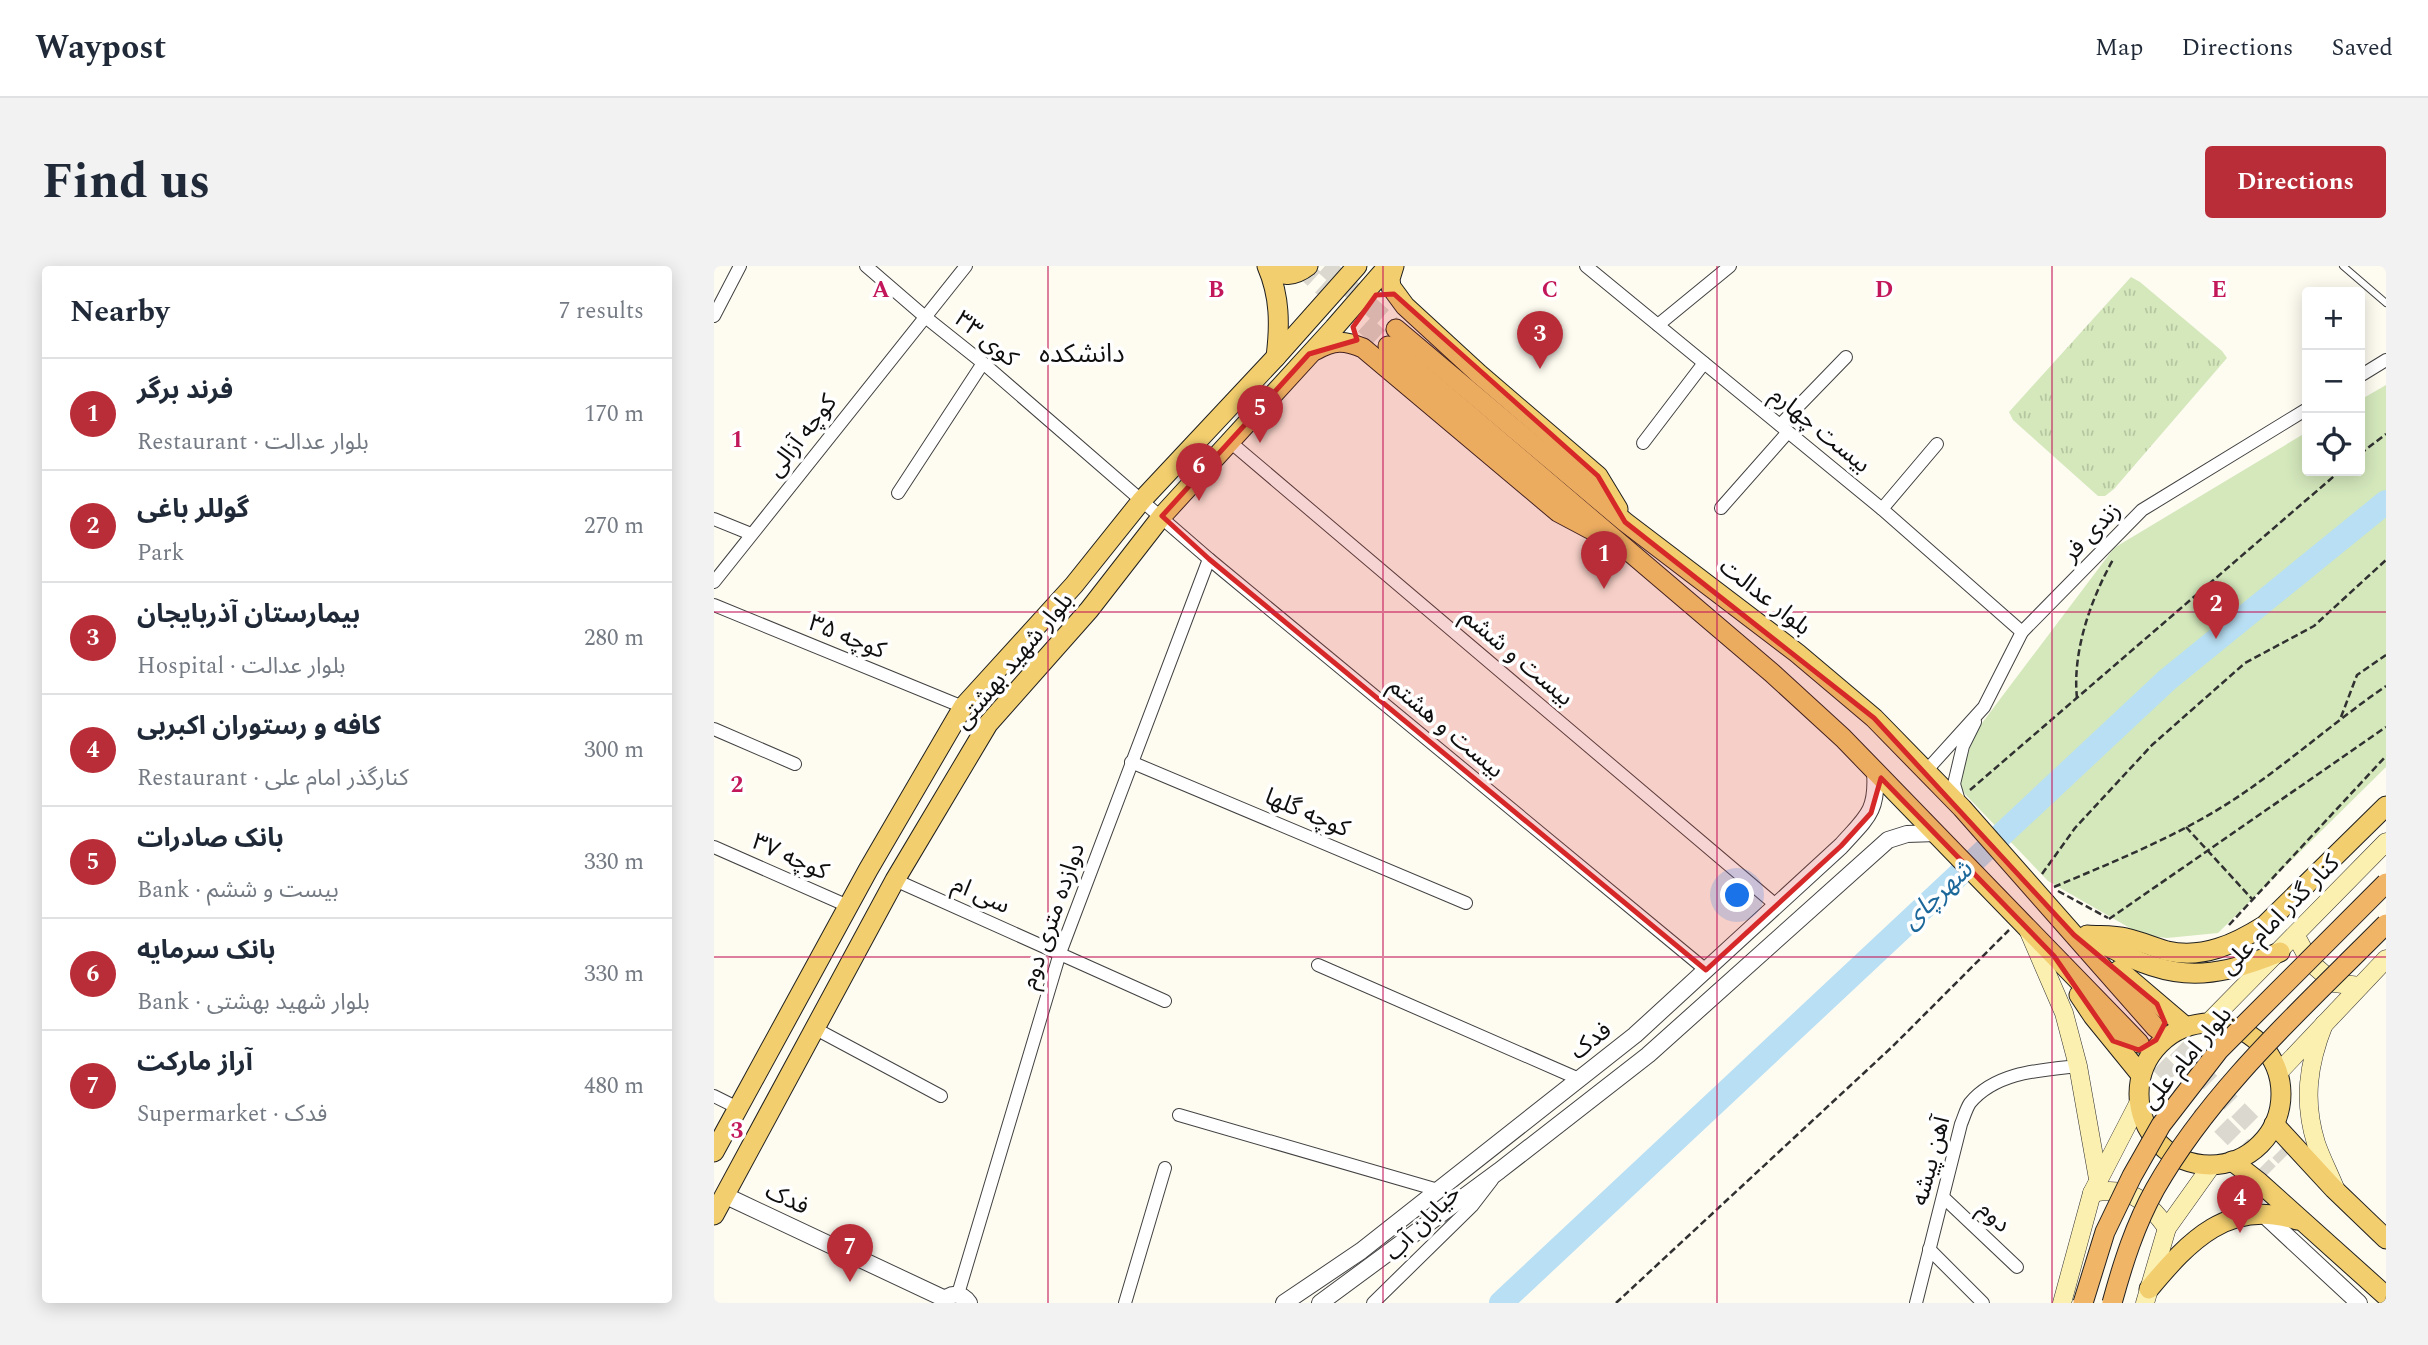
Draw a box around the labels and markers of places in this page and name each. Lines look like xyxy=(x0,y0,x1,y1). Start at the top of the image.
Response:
pin: 3 xyxy=(1517,311,1563,369)
pin: 5 xyxy=(1237,385,1283,443)
pin: 6 xyxy=(1176,443,1222,501)
pin: 1 xyxy=(1581,531,1627,589)
pin: 2 xyxy=(2193,581,2239,639)
pin: 4 xyxy=(2217,1175,2263,1233)
pin: 7 xyxy=(827,1224,873,1282)

